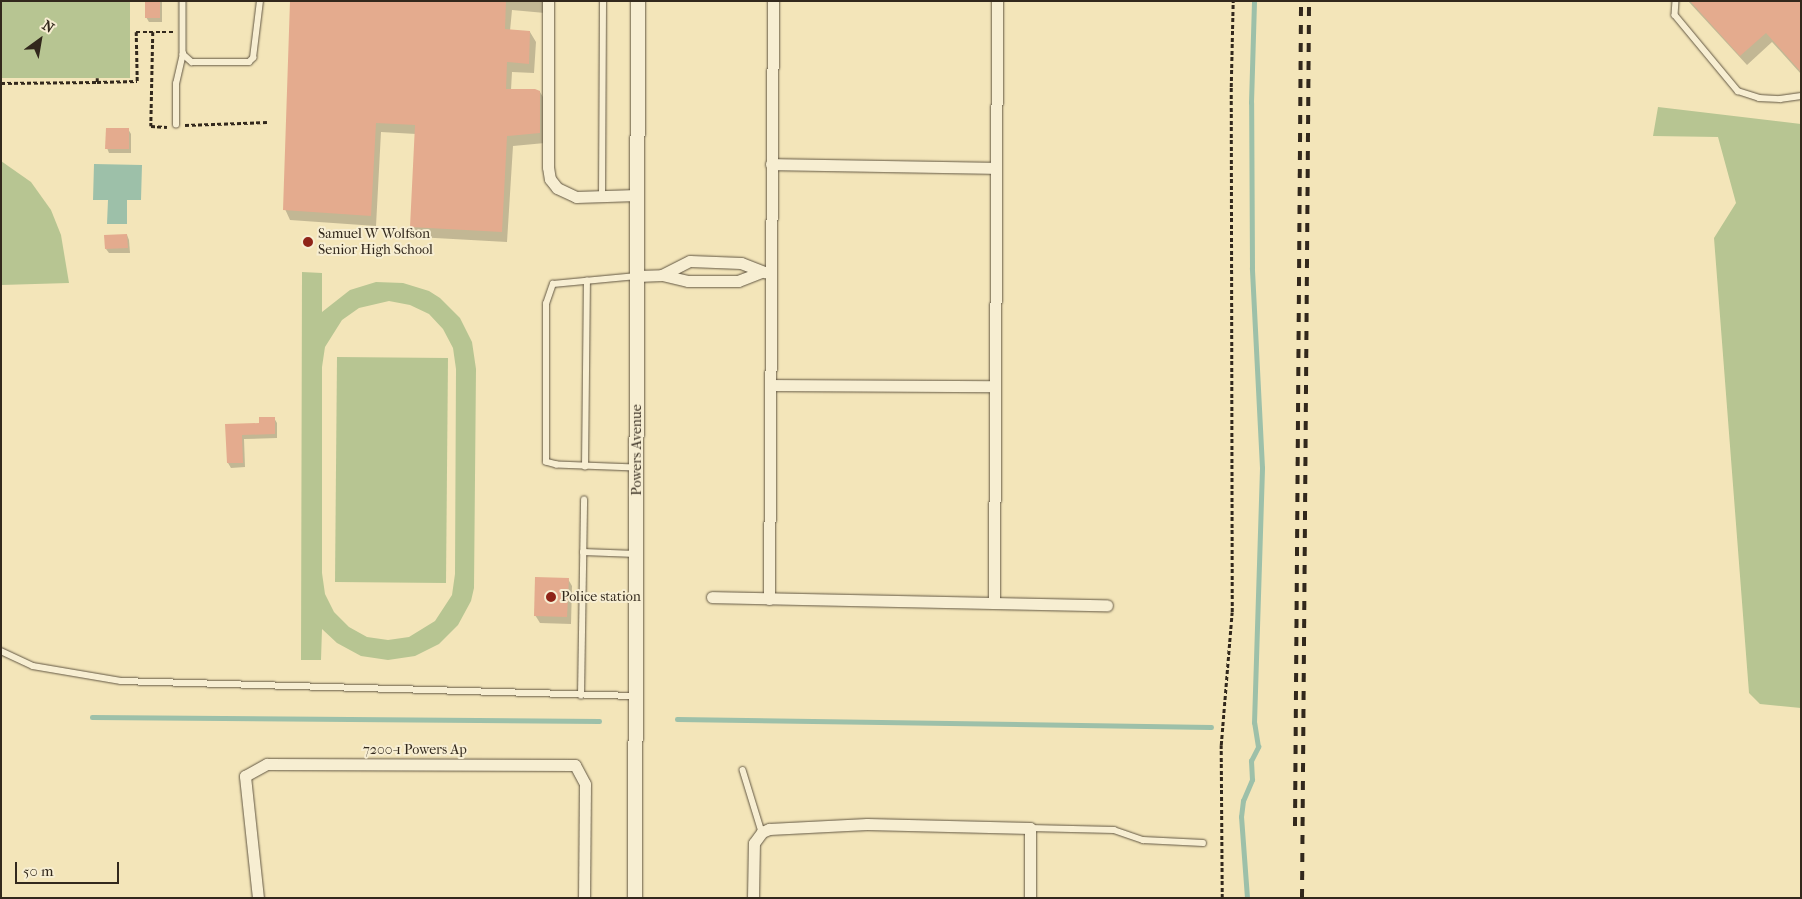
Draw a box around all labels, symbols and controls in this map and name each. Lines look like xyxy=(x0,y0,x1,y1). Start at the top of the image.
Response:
north arrow xyxy=(15,15,65,65)
text: N xyxy=(39,17,57,37)
place label: Samuel W Wolfson Senior High School xyxy=(318,226,433,258)
marker: Samuel W Wolfson Senior High School xyxy=(302,236,314,248)
street label: Powers Avenue xyxy=(629,404,645,496)
place label: Police station xyxy=(561,589,641,605)
marker: Police station xyxy=(545,591,557,603)
street label: 7200-1 Powers Ap xyxy=(363,742,467,758)
scale bar xyxy=(18,852,121,884)
text: 50 m xyxy=(23,862,53,880)

